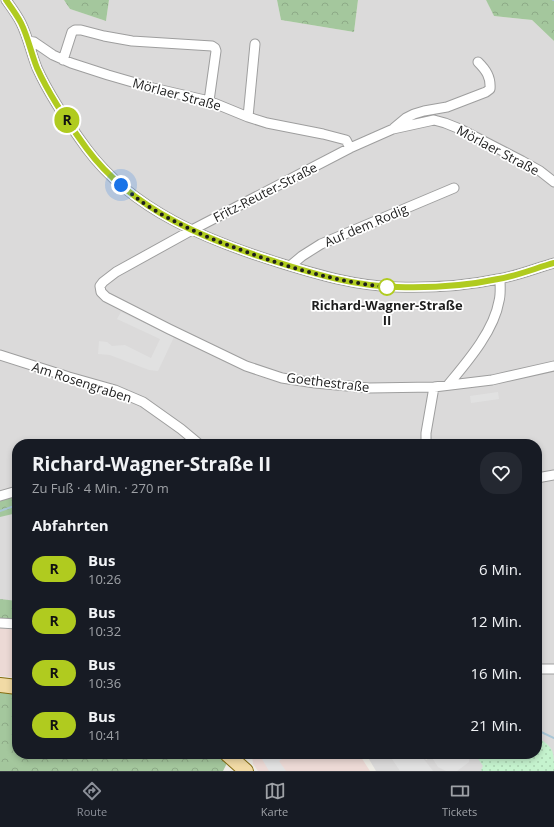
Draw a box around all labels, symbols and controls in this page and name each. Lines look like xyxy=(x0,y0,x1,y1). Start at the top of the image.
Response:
street label: Mörlaer Straße xyxy=(131,74,223,114)
line badge: R xyxy=(54,107,80,133)
text: R xyxy=(62,110,72,129)
street label: Mörlaer Straße xyxy=(454,121,542,179)
street label: Fritz-Reuter-Straße xyxy=(210,158,320,226)
your location xyxy=(111,175,131,195)
street label: Auf dem Rodig xyxy=(322,199,410,251)
marker: Richard-Wagner-Straße II xyxy=(378,278,396,296)
place label: Richard-Wagner-Straße II xyxy=(311,296,463,329)
street label: Am Rosengraben xyxy=(30,357,134,407)
street label: Goethestraße xyxy=(286,368,370,396)
text: Richard-Wagner-Straße II xyxy=(32,451,271,477)
button: heart xyxy=(480,452,522,494)
text: Zu Fuß · 4 Min. · 270 m xyxy=(32,479,169,497)
text: Abfahrten xyxy=(32,515,109,535)
text: Bus xyxy=(88,550,115,570)
text: R xyxy=(49,559,59,578)
text: 6 Min. xyxy=(479,559,522,579)
text: 10:26 xyxy=(88,570,121,588)
text: Bus xyxy=(88,602,115,622)
text: R xyxy=(49,611,59,630)
text: 12 Min. xyxy=(471,611,522,631)
text: 10:32 xyxy=(88,622,121,640)
text: Bus xyxy=(88,654,115,674)
text: R xyxy=(49,663,59,682)
text: 16 Min. xyxy=(471,663,522,683)
text: 10:36 xyxy=(88,674,121,692)
text: Bus xyxy=(88,706,115,726)
text: R xyxy=(49,715,59,734)
text: 21 Min. xyxy=(471,715,522,735)
text: 10:41 xyxy=(88,726,121,744)
tab: Route xyxy=(77,780,107,819)
tab: Karte xyxy=(261,780,288,819)
tab: Tickets xyxy=(442,780,477,819)

